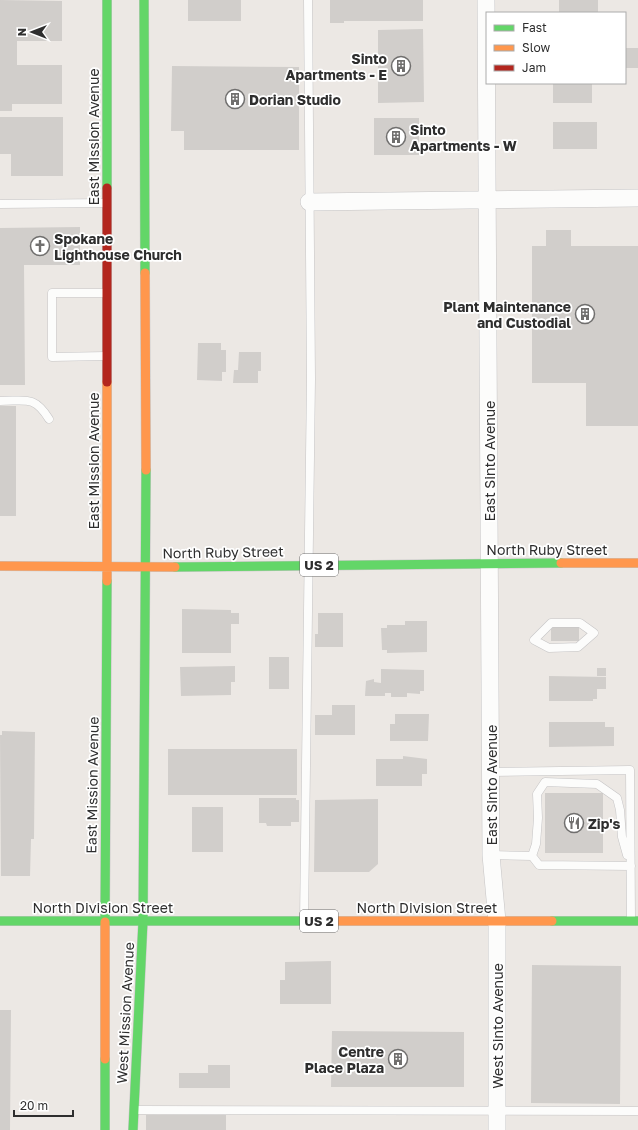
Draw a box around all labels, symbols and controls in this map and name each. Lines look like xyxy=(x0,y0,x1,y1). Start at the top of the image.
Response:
north arrow xyxy=(12,12,52,52)
legend xyxy=(486,12,626,84)
text: Fast xyxy=(522,20,547,35)
text: N xyxy=(15,28,28,36)
text: Slow xyxy=(522,40,550,55)
place label: Sinto Apartments - E xyxy=(286,50,387,83)
building icon: Sinto Apartments - E xyxy=(390,55,412,77)
text: Jam xyxy=(522,60,546,75)
street label: East Mission Avenue xyxy=(85,68,102,206)
building icon: Dorian Studio xyxy=(224,88,246,110)
place label: Dorian Studio xyxy=(249,91,341,108)
place label: Sinto Apartments - W xyxy=(410,121,517,154)
building icon: Sinto Apartments - W xyxy=(385,126,407,148)
place label: Spokane Lighthouse Church xyxy=(54,230,182,263)
church icon: Spokane Lighthouse Church xyxy=(29,235,51,257)
place label: Plant Maintenance and Custodial xyxy=(443,298,571,331)
building icon: Plant Maintenance and Custodial xyxy=(574,303,596,325)
street label: East Mission Avenue xyxy=(85,392,102,530)
street label: East Sinto Avenue xyxy=(481,401,498,521)
street label: North Ruby Street xyxy=(486,541,608,558)
street label: North Ruby Street xyxy=(162,542,284,562)
road number: US 2 xyxy=(300,554,338,576)
street label: East Mission Avenue xyxy=(82,716,102,854)
street label: East Sinto Avenue xyxy=(483,725,500,845)
restaurant icon: Zip's xyxy=(563,812,585,834)
place label: Zip's xyxy=(588,815,620,832)
street label: North Division Street xyxy=(33,899,173,916)
street label: North Division Street xyxy=(357,899,497,916)
road number: US 2 xyxy=(300,910,338,932)
street label: West Mission Avenue xyxy=(113,942,137,1084)
street label: West Sinto Avenue xyxy=(489,963,506,1089)
place label: Centre Place Plaza xyxy=(305,1043,384,1076)
building icon: Centre Place Plaza xyxy=(387,1048,409,1070)
scale bar xyxy=(14,1092,73,1118)
text: 20 m xyxy=(20,1098,48,1113)

